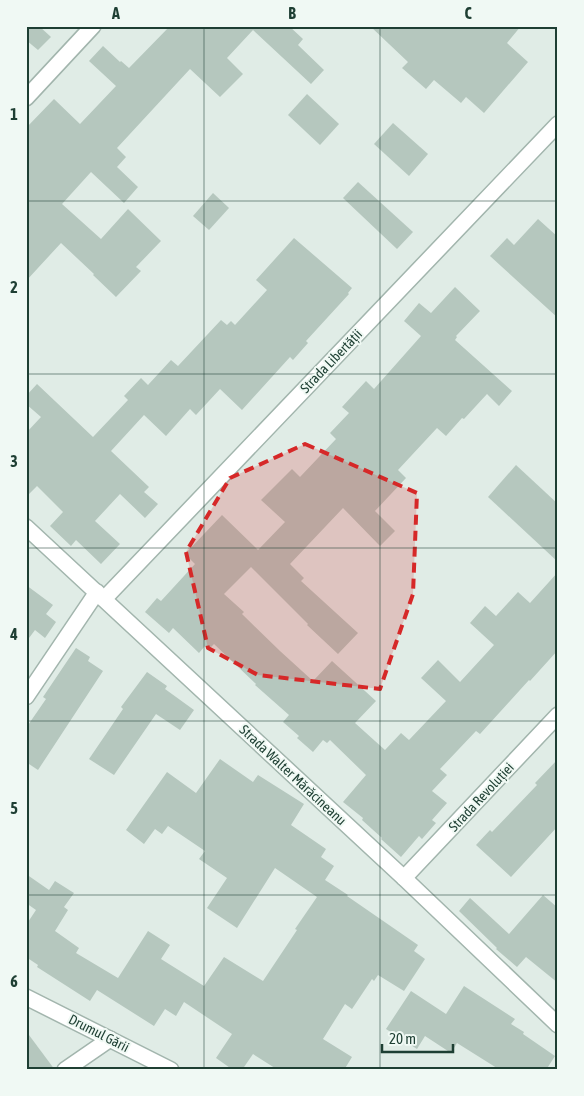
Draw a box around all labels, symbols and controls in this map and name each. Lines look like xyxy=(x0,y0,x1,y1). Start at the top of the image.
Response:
text: A xyxy=(111,4,120,22)
text: B xyxy=(288,4,296,22)
text: C xyxy=(464,4,472,22)
text: 1 xyxy=(10,105,18,123)
text: 2 xyxy=(10,278,18,296)
street label: Strada Libertății xyxy=(297,326,365,396)
text: 3 xyxy=(10,452,18,470)
text: 4 xyxy=(9,625,18,643)
street label: Strada Walter Mărăcineanu xyxy=(237,722,349,828)
street label: Strada Revoluției xyxy=(445,759,517,835)
text: 5 xyxy=(10,799,18,817)
text: 6 xyxy=(10,972,18,990)
street label: Drumul Gării xyxy=(66,1011,132,1055)
scale bar xyxy=(382,1021,453,1053)
text: 20 m xyxy=(389,1030,416,1047)

